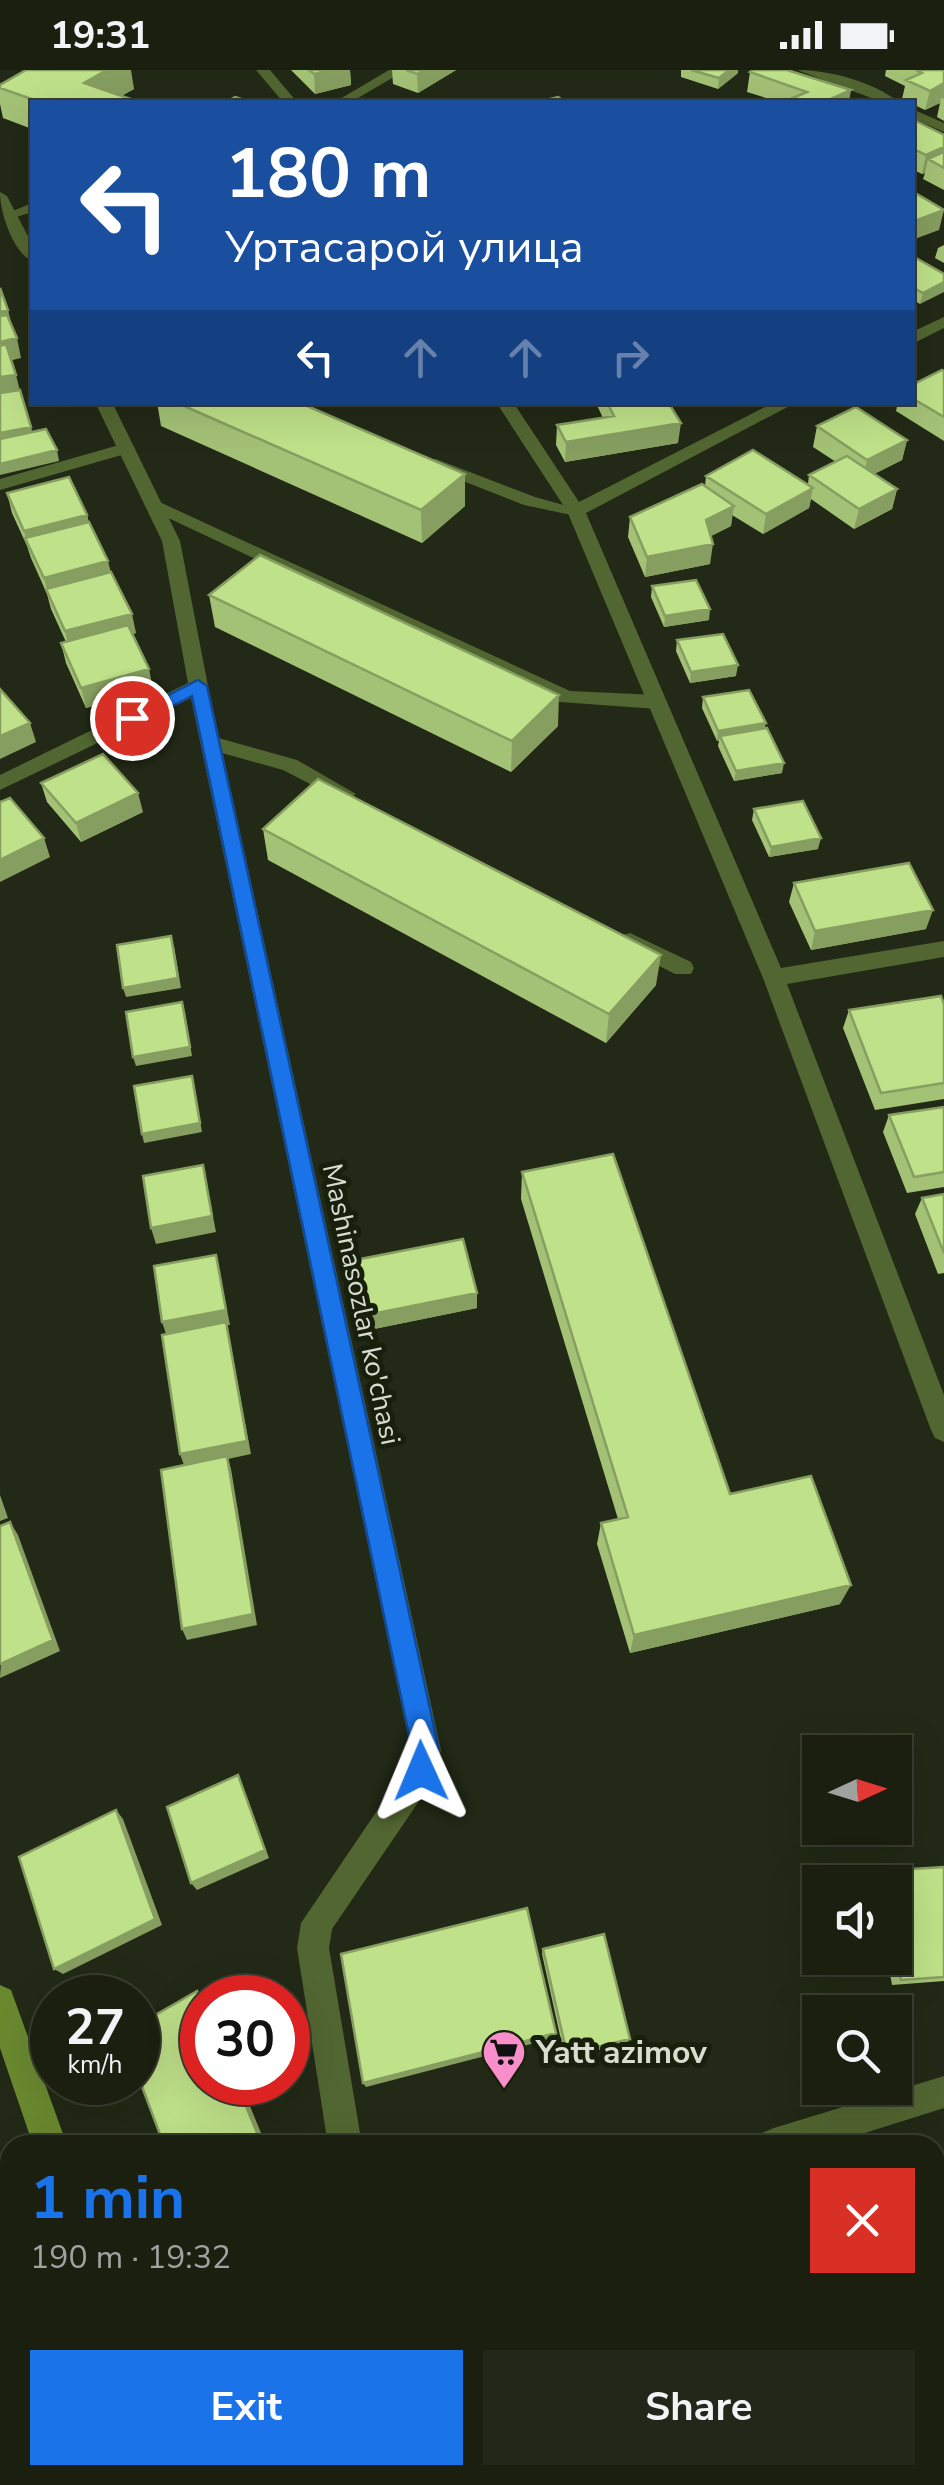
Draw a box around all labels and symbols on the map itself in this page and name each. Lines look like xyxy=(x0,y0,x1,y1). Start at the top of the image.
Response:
pin xyxy=(90,676,175,761)
street label: Mashinasozlar ko'chasi xyxy=(313,1160,409,1448)
position arrow xyxy=(369,1719,473,1823)
north arrow xyxy=(802,1735,912,1845)
speed limit sign: 30 xyxy=(180,1975,310,2105)
supermarket icon: Yatt azimov xyxy=(481,2029,527,2090)
place label: Yatt azimov xyxy=(535,2031,708,2074)

